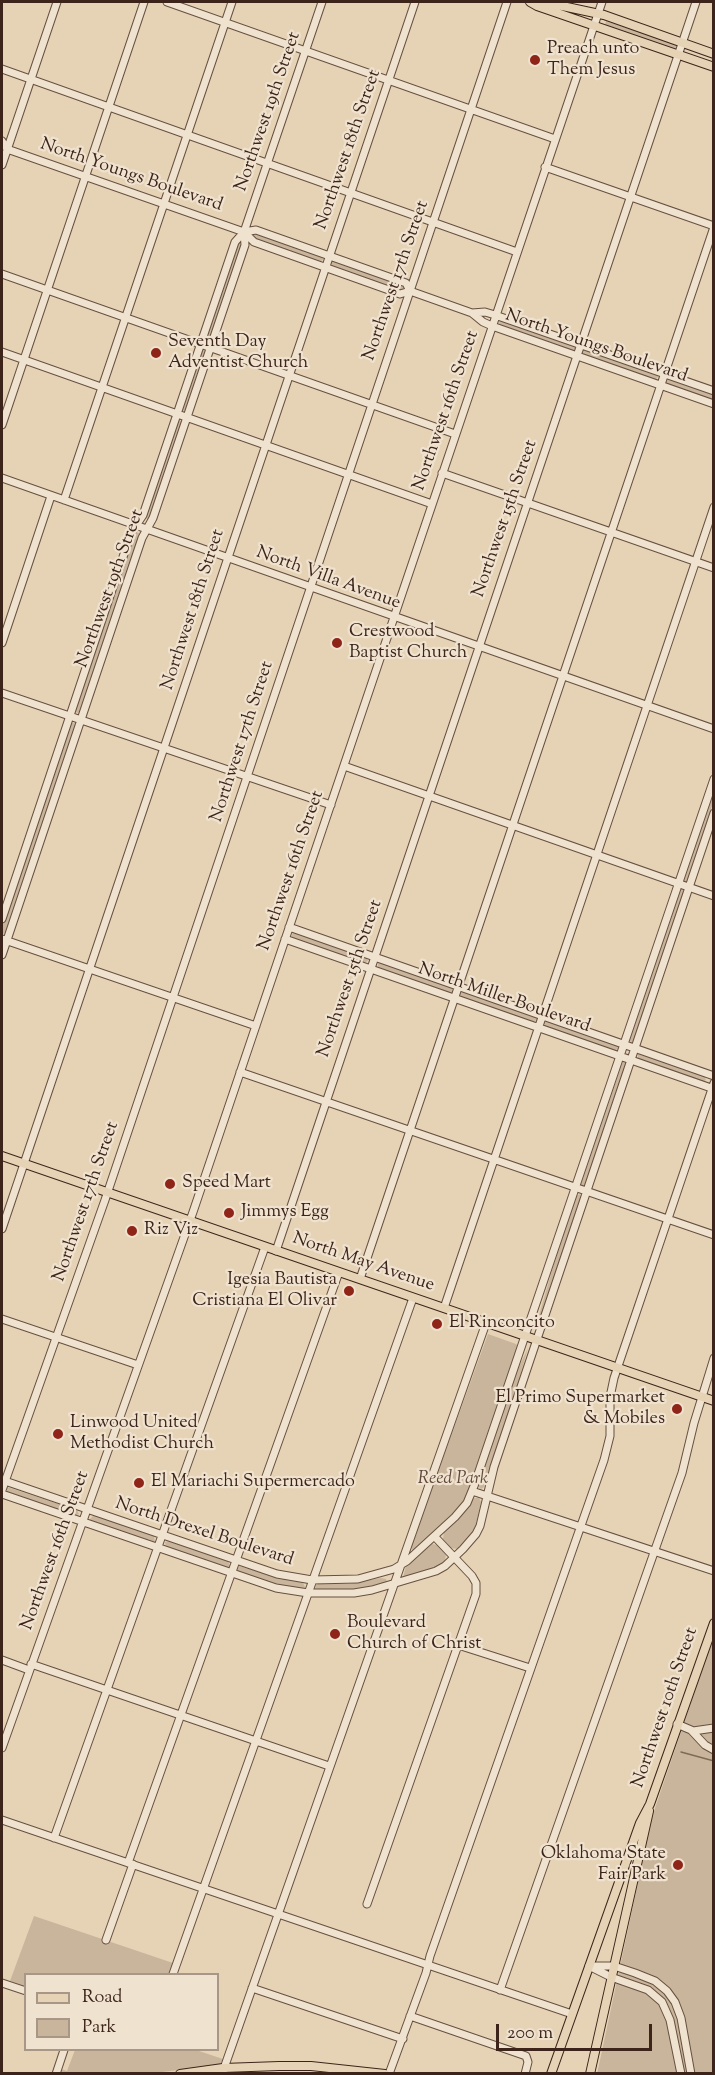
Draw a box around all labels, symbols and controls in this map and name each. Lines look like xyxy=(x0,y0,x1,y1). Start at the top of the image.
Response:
street label: Northwest 19th Street xyxy=(232,29,306,195)
place label: Preach unto Them Jesus xyxy=(547,39,639,82)
marker: Preach unto Them Jesus xyxy=(528,53,542,67)
street label: Northwest 18th Street xyxy=(311,67,387,233)
street label: North Youngs Boulevard xyxy=(37,135,225,217)
street label: Northwest 17th Street xyxy=(359,198,435,364)
street label: North Youngs Boulevard xyxy=(502,306,690,388)
street label: Northwest 16th Street xyxy=(409,328,485,494)
place label: Seventh Day Adventist Church xyxy=(168,332,308,374)
marker: Seventh Day Adventist Church xyxy=(149,346,163,360)
street label: Northwest 15th Street xyxy=(469,438,543,600)
street label: Northwest 19th Street xyxy=(72,507,150,671)
street label: Northwest 18th Street xyxy=(158,527,230,693)
street label: North Villa Avenue xyxy=(253,543,403,615)
place label: Crestwood Baptist Church xyxy=(349,622,467,664)
marker: Crestwood Baptist Church xyxy=(330,636,344,650)
street label: Northwest 17th Street xyxy=(207,659,279,825)
street label: Northwest 16th Street xyxy=(254,788,330,954)
street label: Northwest 15th Street xyxy=(314,898,388,1060)
street label: North Miller Boulevard xyxy=(415,959,593,1039)
street label: Northwest 17th Street xyxy=(49,1119,125,1285)
place label: Speed Mart xyxy=(182,1173,271,1195)
marker: Speed Mart xyxy=(163,1177,177,1191)
place label: Jimmys Egg xyxy=(241,1202,329,1224)
marker: Jimmys Egg xyxy=(222,1206,236,1220)
place label: Riz Viz xyxy=(144,1220,198,1242)
marker: Riz Viz xyxy=(125,1224,139,1238)
street label: North May Avenue xyxy=(289,1229,437,1297)
place label: Igesia Bautista Cristiana El Olivar xyxy=(192,1270,337,1312)
marker: Igesia Bautista Cristiana El Olivar xyxy=(342,1284,356,1298)
place label: El Rinconcito xyxy=(449,1313,555,1335)
marker: El Rinconcito xyxy=(430,1317,444,1331)
place label: El Primo Supermarket & Mobiles xyxy=(495,1388,665,1430)
marker: El Primo Supermarket & Mobiles xyxy=(670,1402,684,1416)
place label: Linwood United Methodist Church xyxy=(70,1413,214,1456)
marker: Linwood United Methodist Church xyxy=(51,1427,65,1441)
street label: Northwest 16th Street xyxy=(17,1469,95,1633)
park label: Reed Park xyxy=(418,1469,488,1491)
place label: El Mariachi Supermercado xyxy=(151,1472,355,1494)
marker: El Mariachi Supermercado xyxy=(132,1476,146,1490)
street label: North Drexel Boulevard xyxy=(112,1494,296,1572)
place label: Boulevard Church of Christ xyxy=(347,1613,481,1656)
street label: Northwest 10th Street xyxy=(628,1625,704,1791)
marker: Boulevard Church of Christ xyxy=(328,1627,342,1641)
place label: Oklahoma State Fair Park xyxy=(541,1844,666,1886)
marker: Oklahoma State Fair Park xyxy=(671,1858,685,1872)
legend xyxy=(24,1973,219,2051)
text: Road xyxy=(82,1985,122,2011)
scale bar xyxy=(499,2012,655,2050)
text: Park xyxy=(82,2015,116,2041)
text: 200 m xyxy=(507,2021,553,2047)

